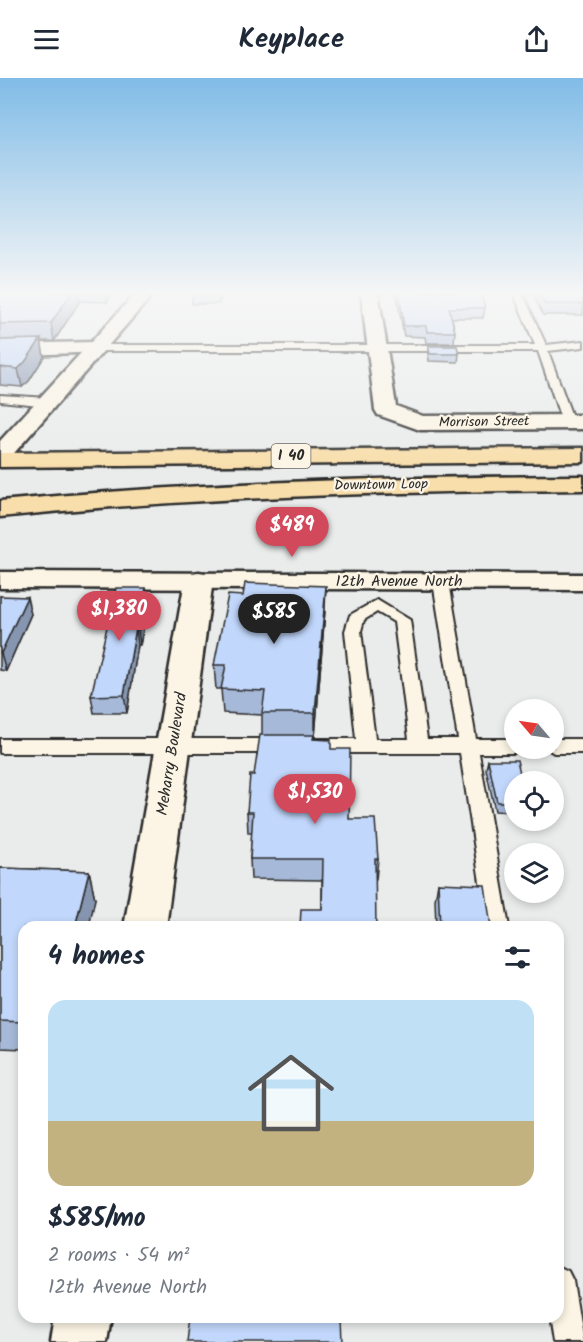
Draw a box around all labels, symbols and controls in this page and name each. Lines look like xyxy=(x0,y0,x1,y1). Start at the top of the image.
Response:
text: Keyplace xyxy=(239,18,344,61)
icon: menu xyxy=(30,23,63,56)
icon: share xyxy=(520,23,553,56)
street label: Morrison Street xyxy=(438,410,530,434)
road number: I 40 xyxy=(272,444,310,468)
street label: Downtown Loop xyxy=(334,473,428,497)
pin: $489 xyxy=(256,507,328,558)
text: $489 xyxy=(270,510,314,542)
street label: 12th Avenue North xyxy=(335,569,463,594)
pin: $1,380 xyxy=(70,591,168,642)
text: $1,380 xyxy=(91,594,147,626)
pin: $585 xyxy=(238,594,310,645)
text: $585 xyxy=(252,597,296,629)
street label: Meharry Boulevard xyxy=(150,690,194,817)
north arrow xyxy=(504,699,564,759)
map controls xyxy=(504,699,564,903)
button: locate xyxy=(504,771,564,831)
pin: $1,530 xyxy=(266,774,364,825)
text: $1,530 xyxy=(288,777,342,809)
button: layers xyxy=(504,843,564,903)
text: 4 homes xyxy=(48,936,145,978)
icon: filters xyxy=(501,941,534,974)
icon: home xyxy=(237,1039,345,1147)
text: $585/mo xyxy=(48,1198,146,1240)
text: 2 rooms · 54 m² xyxy=(48,1240,189,1272)
text: 12th Avenue North xyxy=(48,1272,207,1304)

